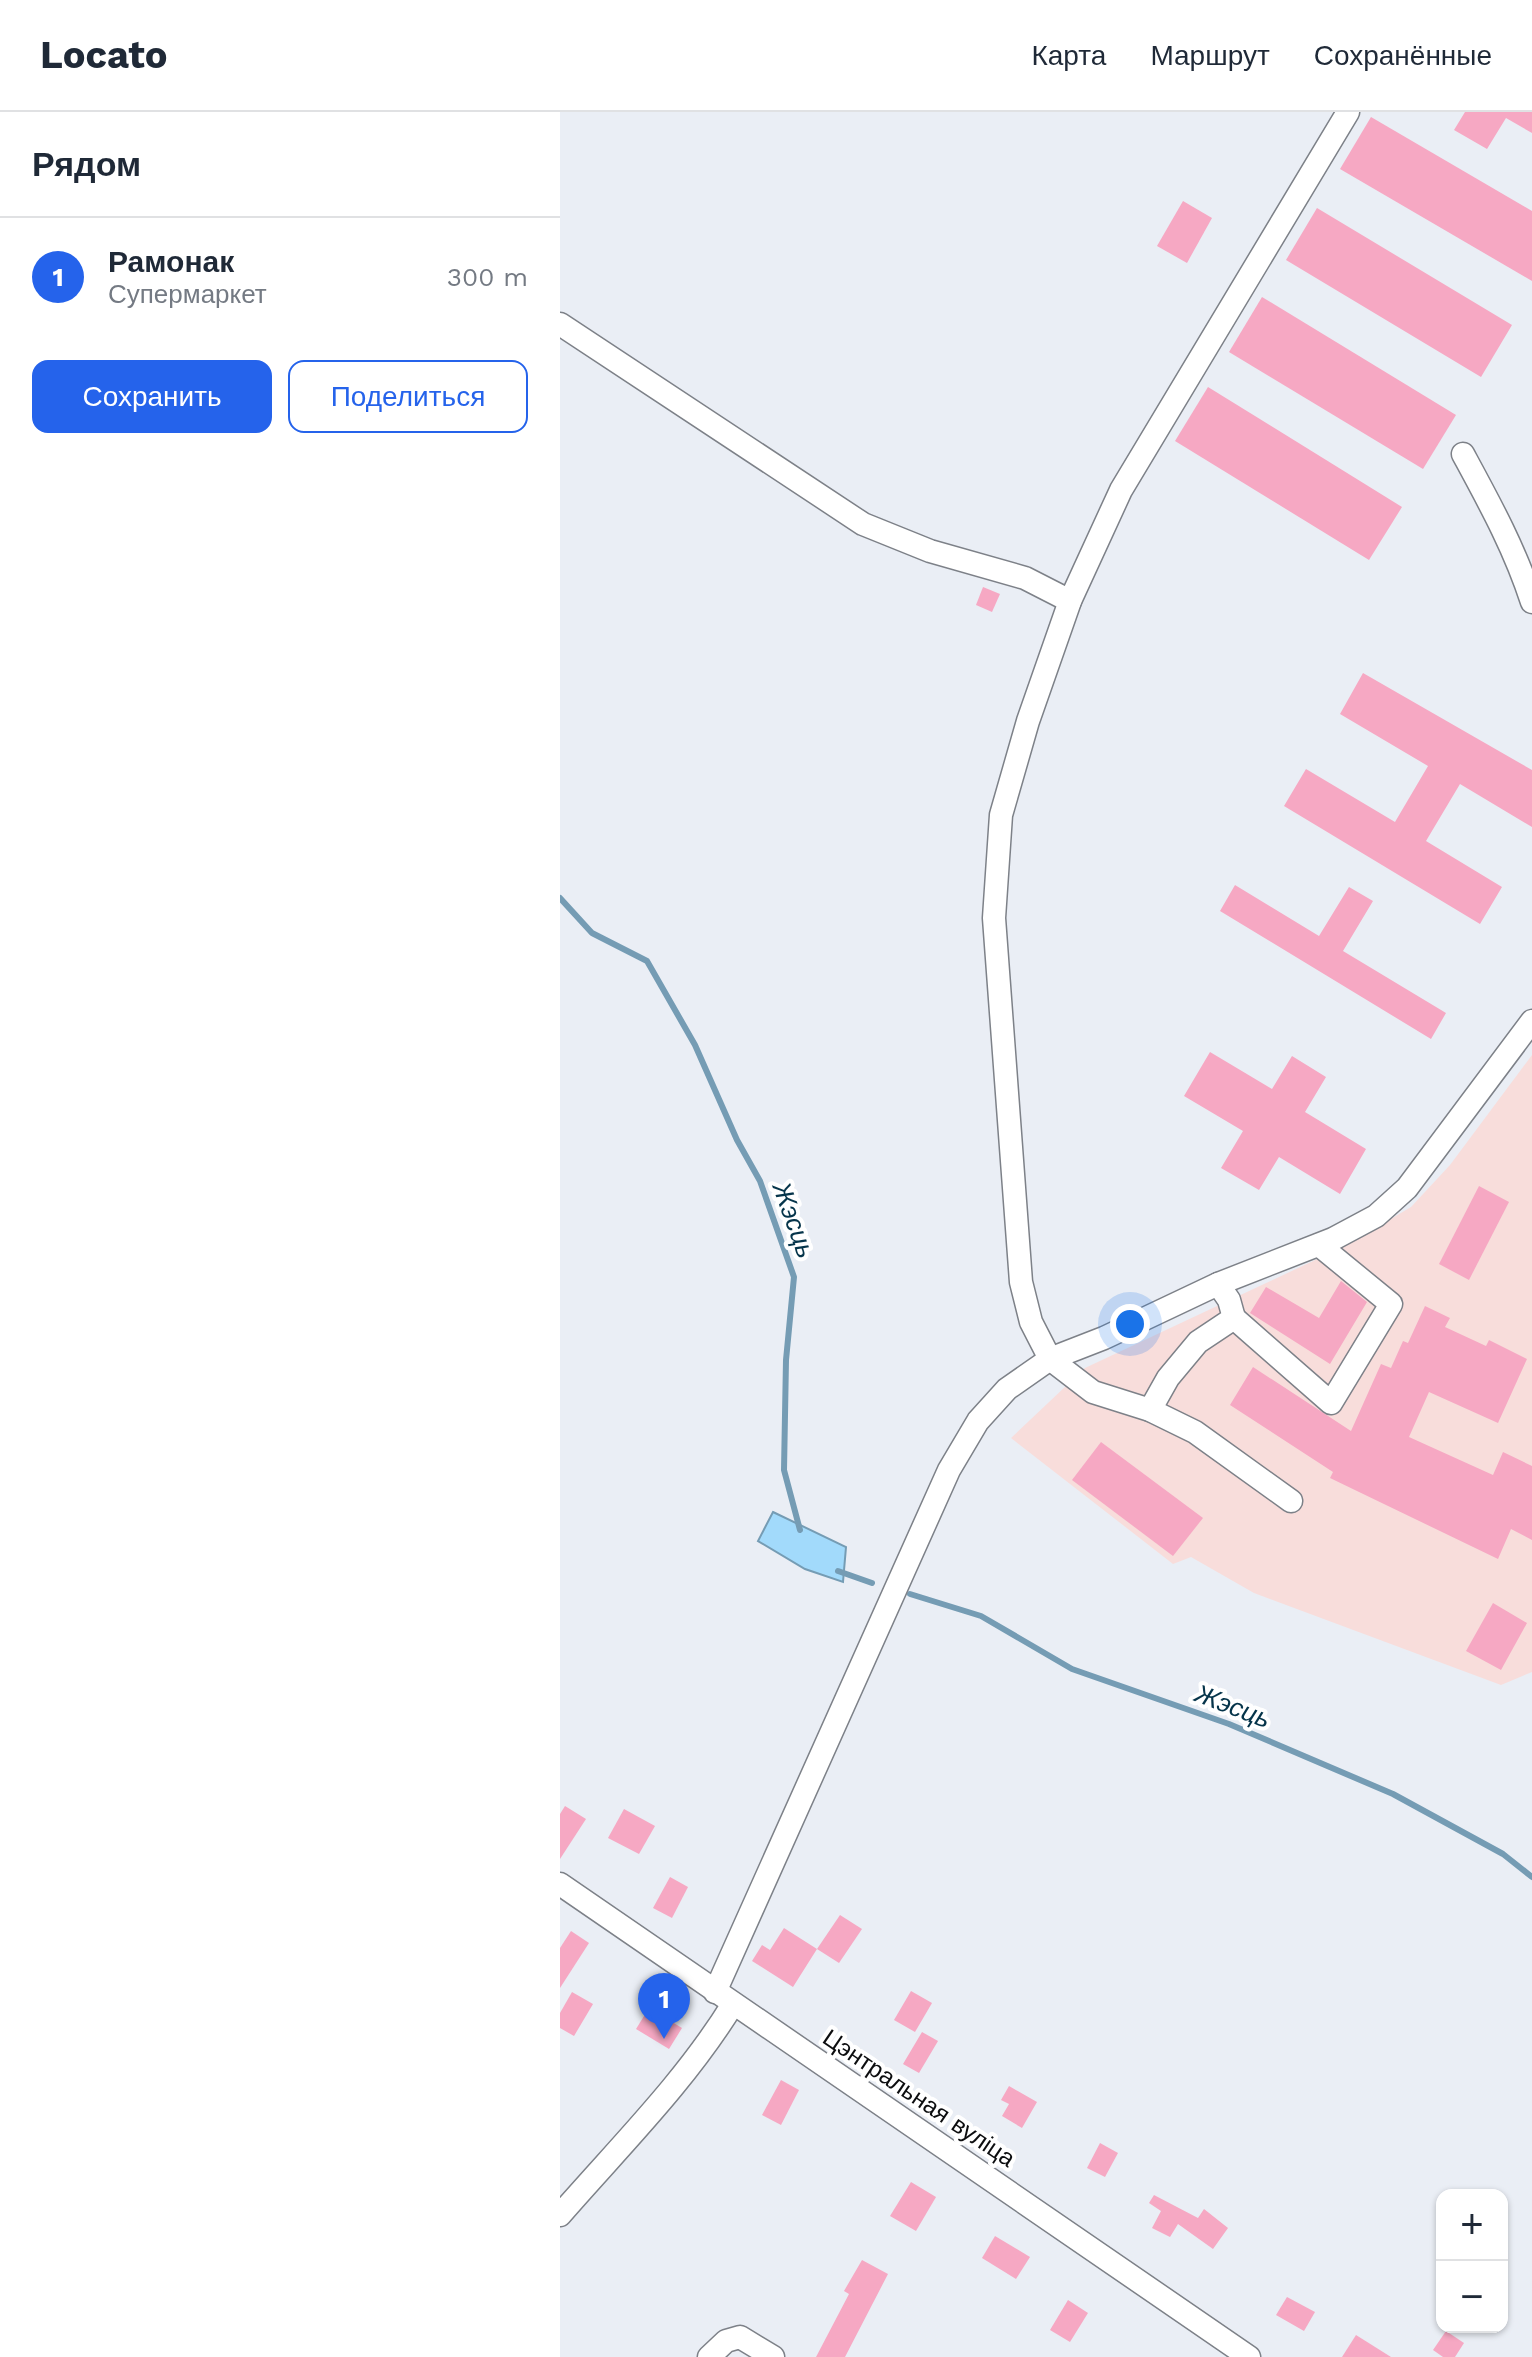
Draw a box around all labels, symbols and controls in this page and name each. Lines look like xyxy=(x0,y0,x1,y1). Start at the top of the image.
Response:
text: Locato xyxy=(40,33,168,77)
text: Карта xyxy=(1031,39,1106,72)
text: Маршрут xyxy=(1150,39,1270,72)
text: Сохранённые xyxy=(1314,39,1492,72)
text: Рядом xyxy=(32,144,141,184)
text: Рамонак xyxy=(108,244,234,279)
text: 1 xyxy=(52,262,64,292)
text: 300 m xyxy=(447,262,528,292)
text: Супермаркет xyxy=(108,279,267,309)
button: Сохранить xyxy=(32,360,272,433)
button: Поделиться xyxy=(288,360,528,433)
water label: Жэсць xyxy=(766,1176,821,1262)
your location xyxy=(1110,1304,1150,1344)
water label: Жэсць xyxy=(1189,1677,1275,1734)
pin: 1 xyxy=(638,1973,690,2039)
street label: Цэнтральная вуліца xyxy=(818,2023,1021,2173)
map controls xyxy=(1436,2189,1508,2333)
button: + xyxy=(1436,2189,1508,2261)
button: − xyxy=(1436,2261,1508,2333)

